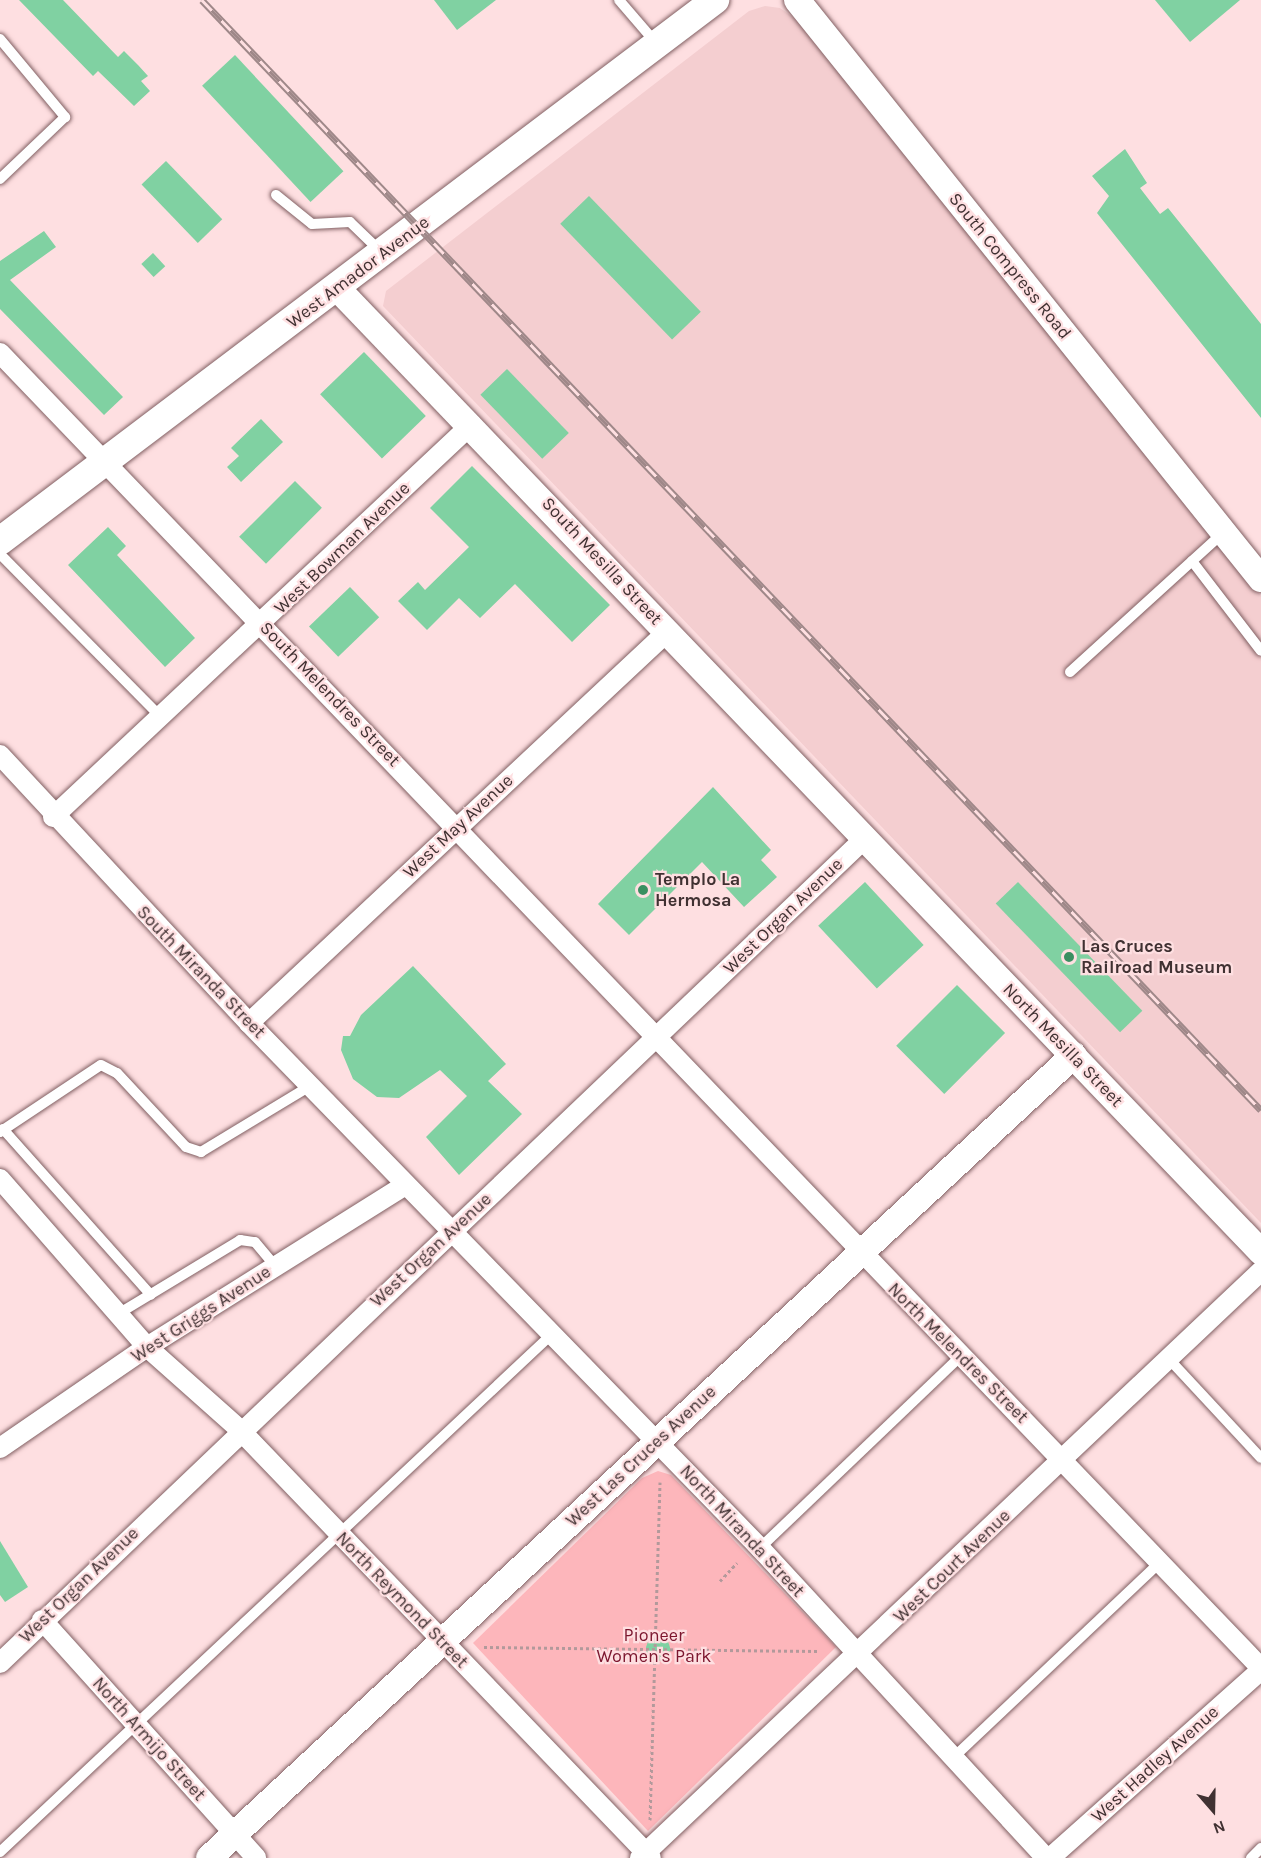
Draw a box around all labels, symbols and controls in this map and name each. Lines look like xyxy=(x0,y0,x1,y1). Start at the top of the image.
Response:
street label: South Compress Road xyxy=(944,188,1076,344)
street label: West Amador Avenue xyxy=(282,211,434,333)
street label: West Bowman Avenue xyxy=(270,478,414,618)
street label: South Mesilla Street xyxy=(537,493,667,629)
street label: South Melendres Street xyxy=(255,617,405,771)
street label: West May Avenue xyxy=(399,770,517,882)
street label: West Organ Avenue xyxy=(719,854,847,978)
place label: Templo La Hermosa xyxy=(655,869,740,912)
marker: Templo La Hermosa xyxy=(636,883,650,897)
street label: South Miranda Street xyxy=(132,901,270,1043)
place label: Las Cruces Railroad Museum xyxy=(1081,936,1232,978)
marker: Las Cruces Railroad Museum xyxy=(1062,950,1076,964)
street label: North Mesilla Street xyxy=(998,979,1128,1111)
street label: West Organ Avenue xyxy=(366,1188,496,1312)
street label: West Griggs Avenue xyxy=(127,1261,275,1367)
street label: North Melendres Street xyxy=(883,1278,1033,1428)
street label: West Las Cruces Avenue xyxy=(562,1381,720,1531)
street label: North Miranda Street xyxy=(675,1460,809,1602)
street label: West Court Avenue xyxy=(889,1505,1015,1627)
street label: West Organ Avenue xyxy=(15,1523,143,1647)
street label: North Reymond Street xyxy=(331,1527,473,1673)
park label: Pioneer Women's Park xyxy=(597,1625,711,1668)
street label: North Armijo Street xyxy=(88,1673,210,1805)
street label: West Hadley Avenue xyxy=(1087,1701,1223,1827)
north arrow xyxy=(1183,1780,1243,1840)
text: N xyxy=(1211,1816,1228,1838)

